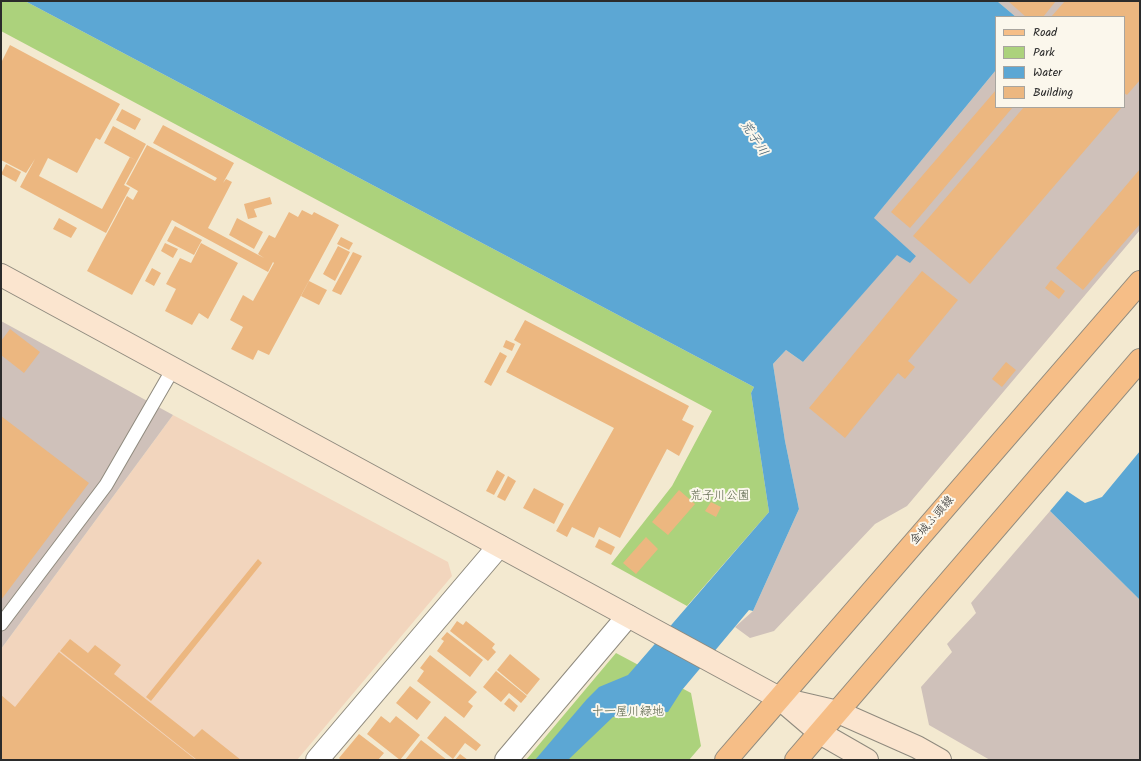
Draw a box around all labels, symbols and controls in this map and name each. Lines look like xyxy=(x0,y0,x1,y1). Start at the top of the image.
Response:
legend xyxy=(995,16,1125,108)
text: Road xyxy=(1033,23,1057,42)
text: Park xyxy=(1033,43,1055,62)
text: Water xyxy=(1033,63,1062,82)
text: Building xyxy=(1033,83,1073,102)
water label: 荒子川 xyxy=(736,118,770,160)
park label: 荒子川公園 xyxy=(690,490,750,504)
street label: 金城ふ頭線 xyxy=(908,494,958,548)
park label: 十一屋川緑地 xyxy=(592,706,664,720)

